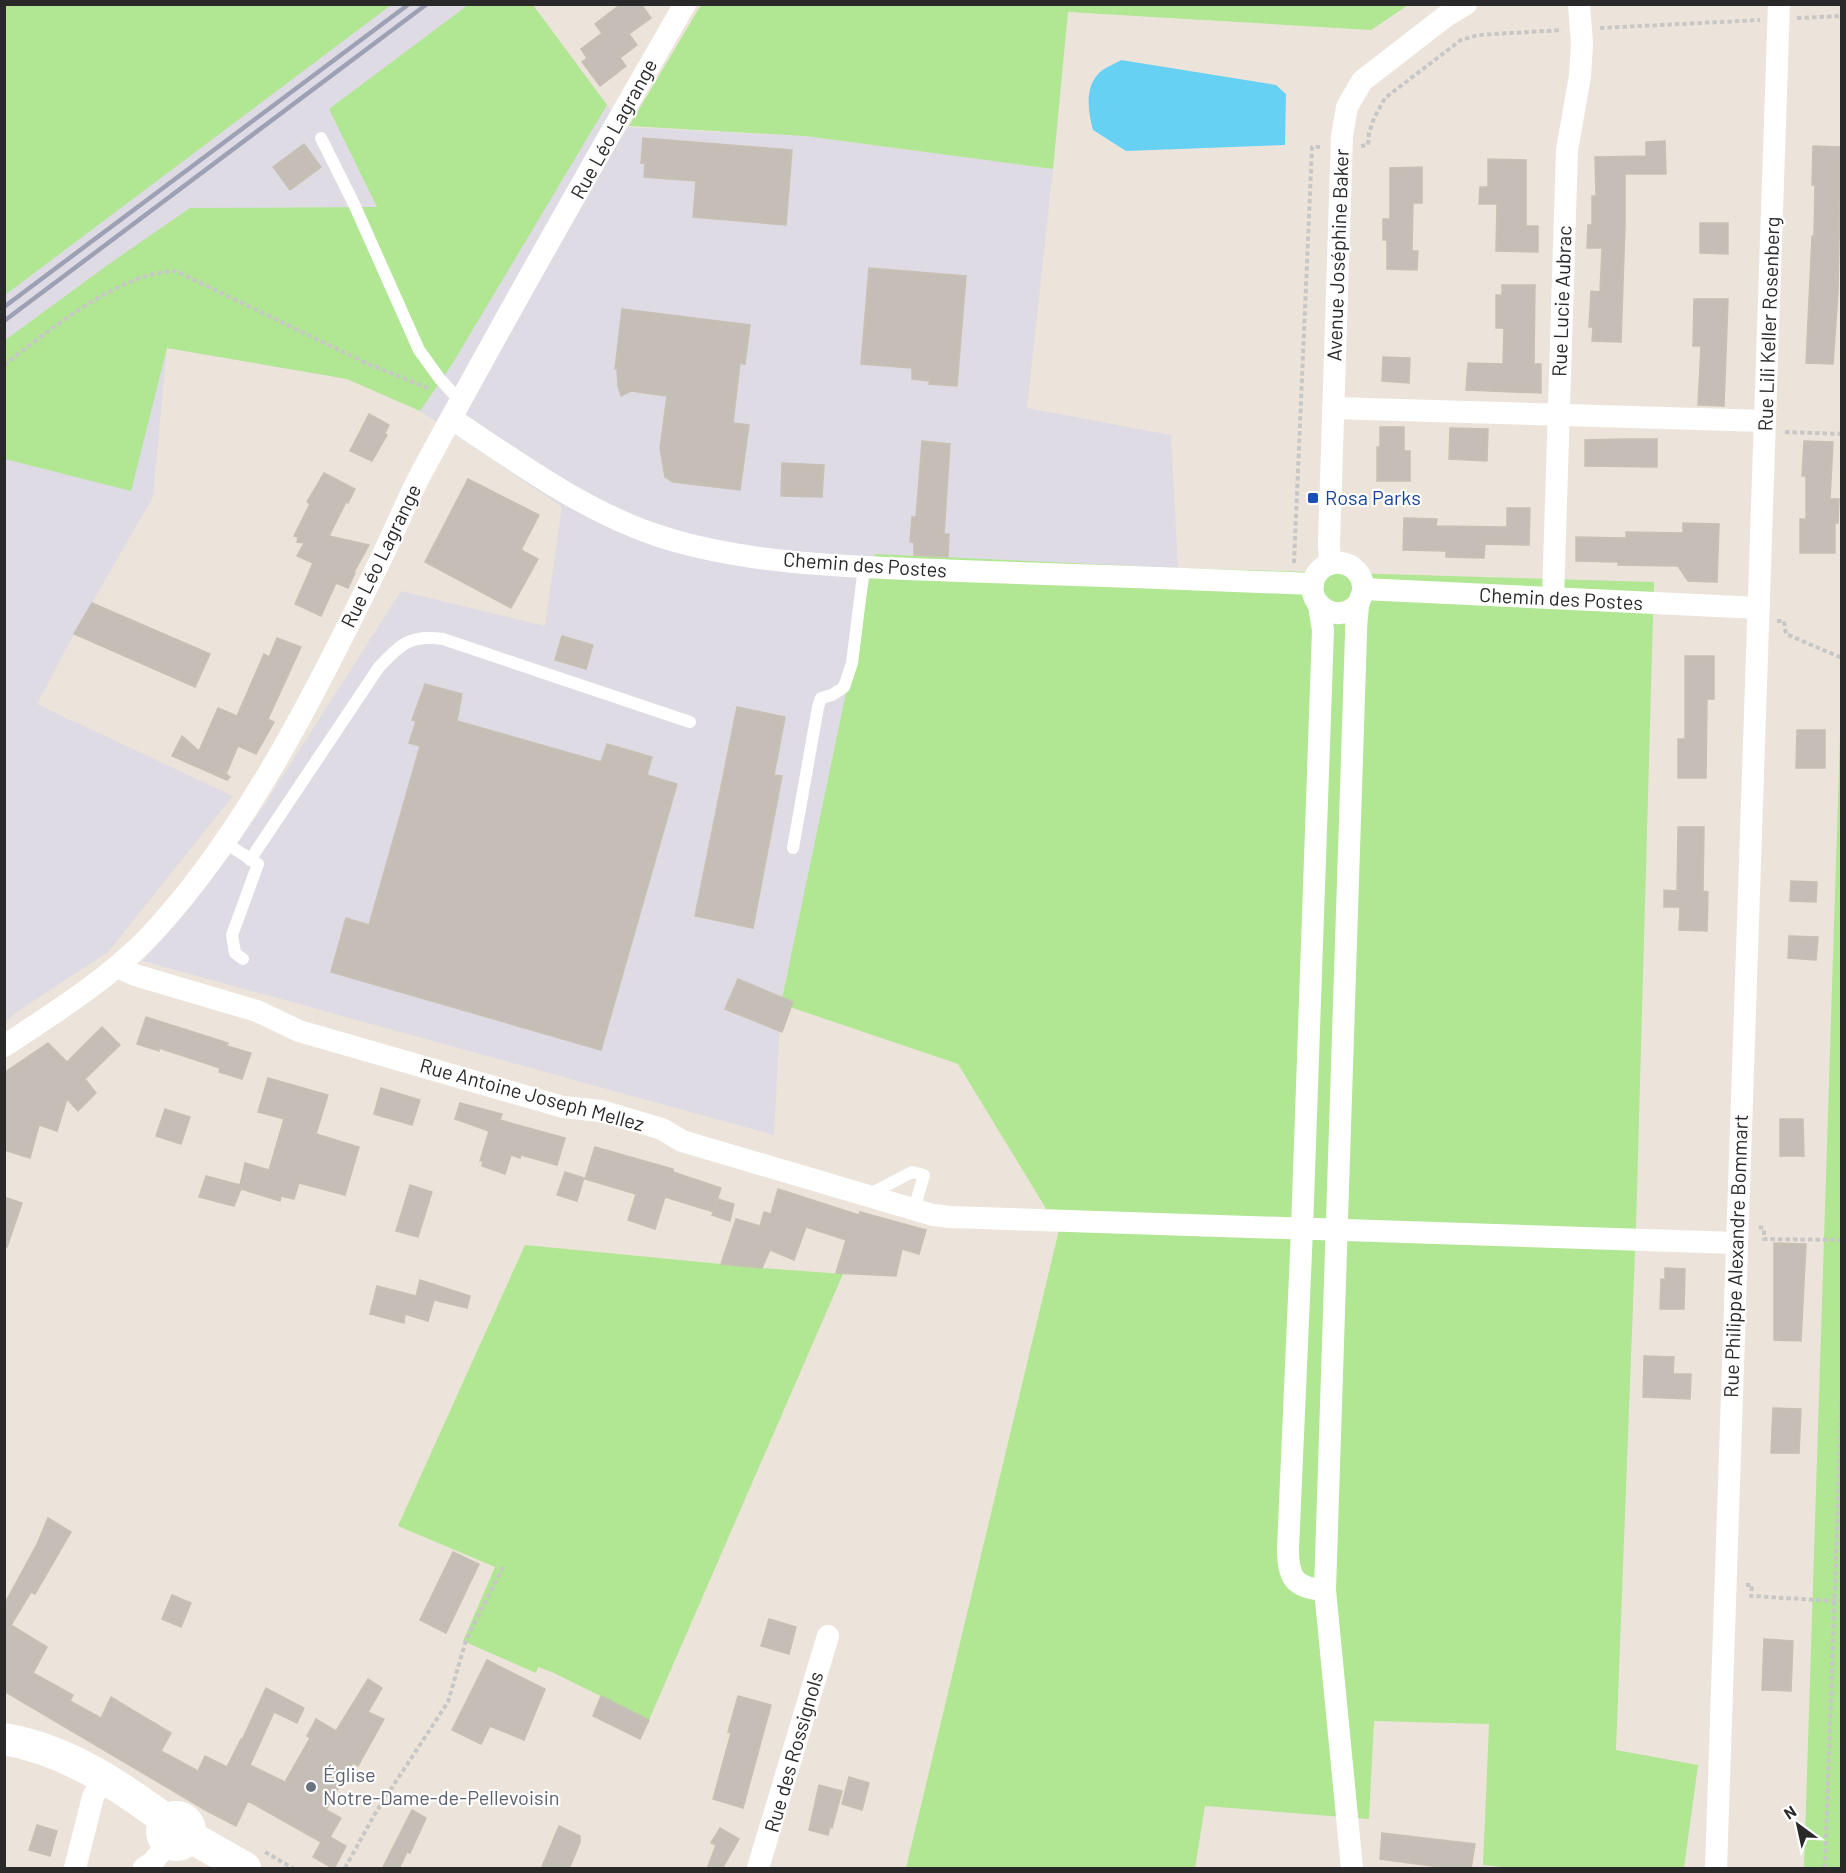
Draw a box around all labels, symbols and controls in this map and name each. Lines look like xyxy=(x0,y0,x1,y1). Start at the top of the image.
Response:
street label: Rue Léo Lagrange xyxy=(565,54,662,203)
street label: Avenue Joséphine Baker xyxy=(1321,148,1353,362)
street label: Rue Lili Keller Rosenberg xyxy=(1752,216,1784,432)
street label: Rue Lucie Aubrac xyxy=(1546,225,1576,377)
street label: Rue Léo Lagrange xyxy=(335,480,425,631)
place label: Rosa Parks xyxy=(1325,485,1421,509)
marker: Rosa Parks xyxy=(1306,491,1320,505)
street label: Chemin des Postes xyxy=(782,546,948,582)
street label: Chemin des Postes xyxy=(1479,582,1644,614)
street label: Rue Antoine Joseph Mellez xyxy=(418,1053,647,1136)
street label: Rue Philippe Alexandre Bommart xyxy=(1718,1114,1752,1398)
street label: Rue des Rossignols xyxy=(759,1669,827,1835)
place label: Église Notre-Dame-de-Pellevoisin xyxy=(323,1762,560,1809)
marker: Église Notre-Dame-de-Pellevoisin xyxy=(304,1780,318,1794)
north arrow xyxy=(1768,1795,1828,1855)
text: N xyxy=(1780,1801,1799,1823)

